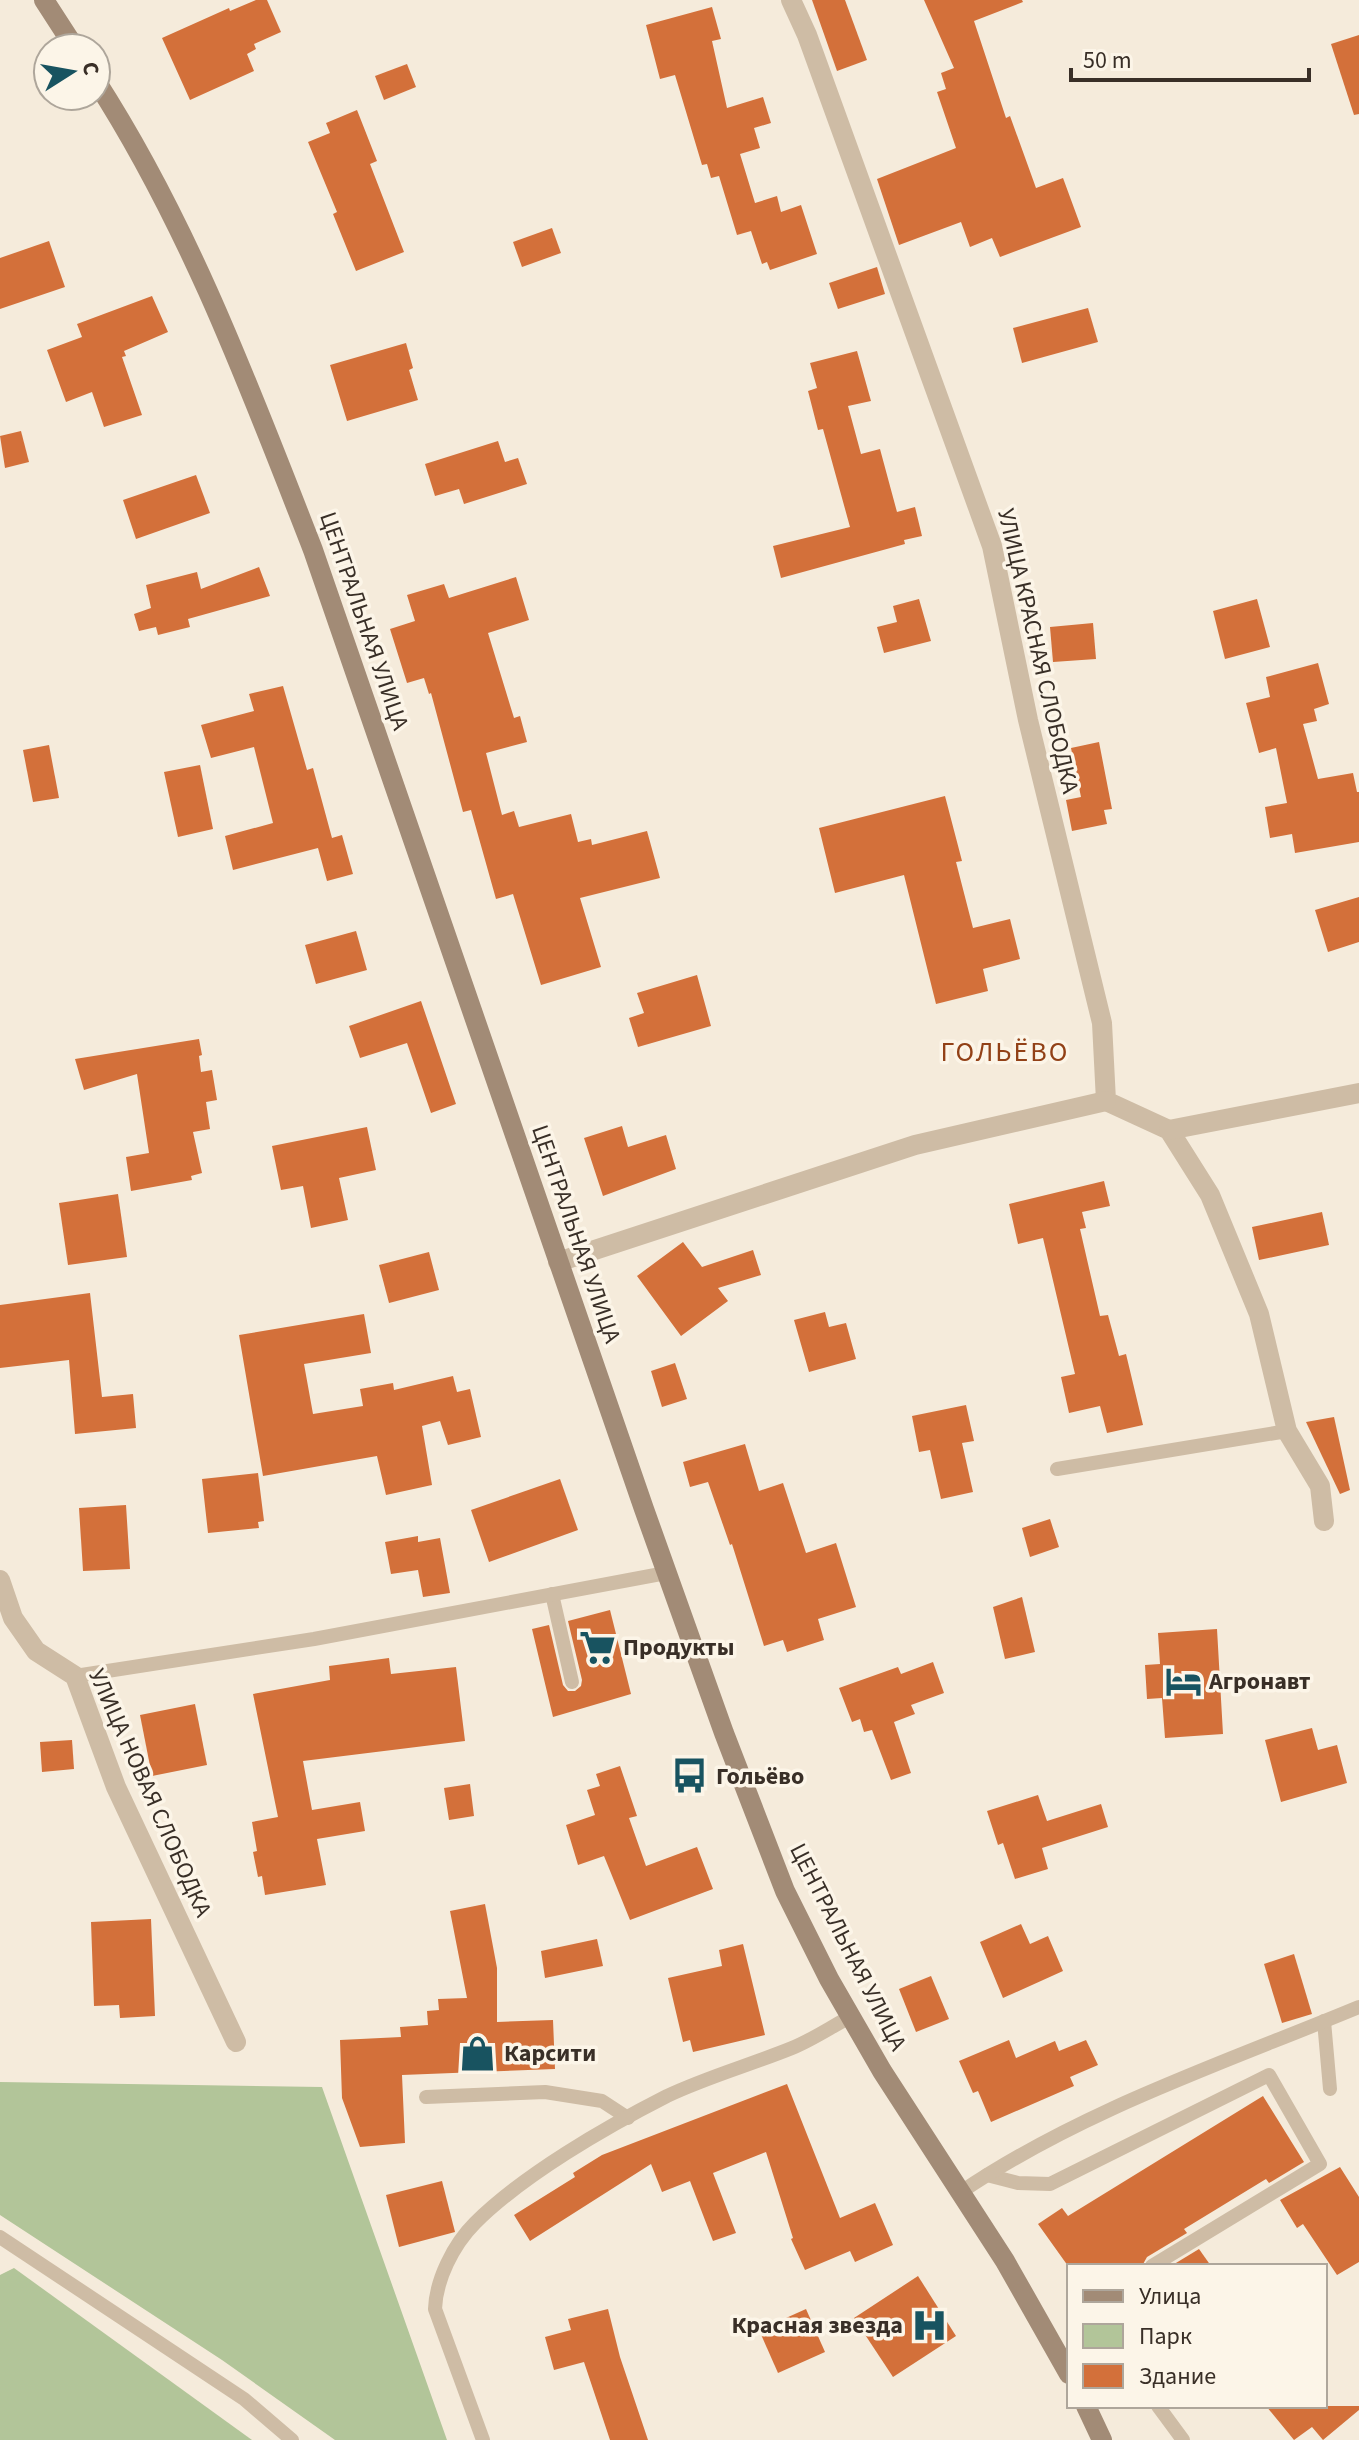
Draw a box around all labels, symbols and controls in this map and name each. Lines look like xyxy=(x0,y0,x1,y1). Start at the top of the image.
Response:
north arrow xyxy=(32,32,112,112)
scale bar xyxy=(1071,32,1309,82)
text: 50 m xyxy=(1083,43,1132,78)
text: С xyxy=(74,59,108,78)
street label: УЛИЦА КРАСНАЯ СЛОБОДКА xyxy=(988,505,1088,797)
street label: ЦЕНТРАЛЬНАЯ УЛИЦА xyxy=(310,507,418,735)
district label: ГОЛЬЁВО xyxy=(941,1032,1069,1072)
street label: ЦЕНТРАЛЬНАЯ УЛИЦА xyxy=(522,1120,630,1348)
supermarket icon: Продукты xyxy=(578,1628,616,1666)
place label: Продукты xyxy=(623,1630,734,1665)
hotel icon: Агронавт xyxy=(1164,1662,1202,1700)
street label: УЛИЦА НОВАЯ СЛОБОДКА xyxy=(79,1663,221,1923)
place label: Агронавт xyxy=(1208,1664,1311,1699)
bus stop icon: Гольёво xyxy=(671,1757,709,1795)
place label: Гольёво xyxy=(716,1759,804,1794)
street label: ЦЕНТРАЛЬНАЯ УЛИЦА xyxy=(780,1837,916,2057)
shop icon: Карсити xyxy=(459,2034,497,2072)
place label: Карсити xyxy=(504,2036,596,2071)
legend xyxy=(1067,2264,1327,2408)
text: Улица xyxy=(1139,2279,1201,2314)
hospital icon: Красная звезда xyxy=(910,2306,948,2344)
place label: Красная звезда xyxy=(732,2308,903,2343)
text: Парк xyxy=(1139,2319,1192,2354)
text: Здание xyxy=(1139,2359,1216,2394)

